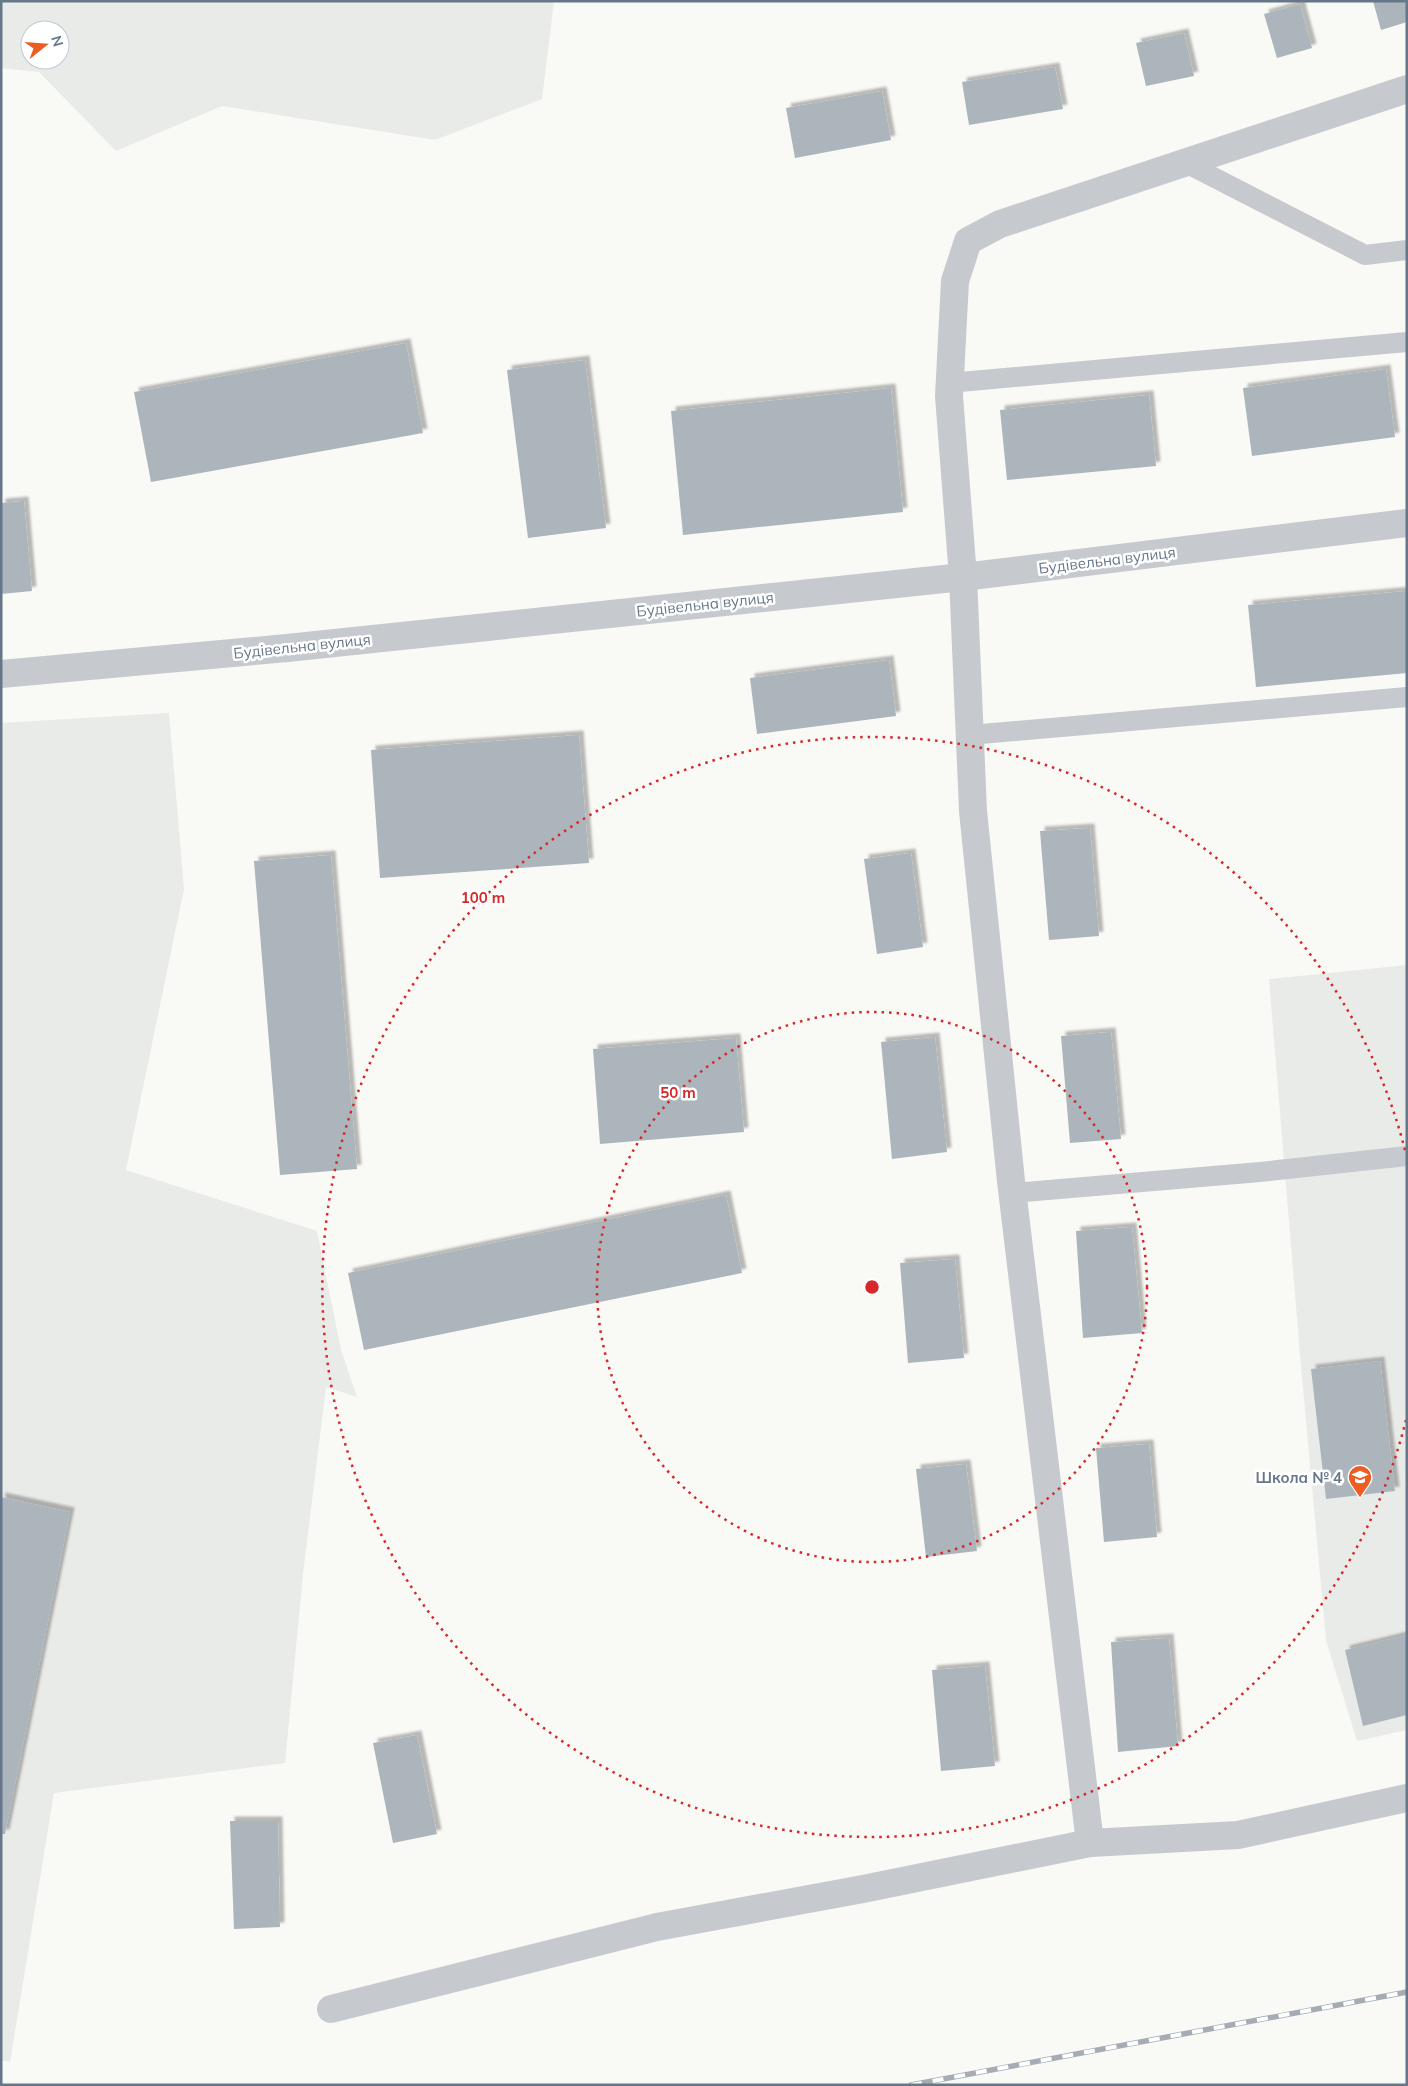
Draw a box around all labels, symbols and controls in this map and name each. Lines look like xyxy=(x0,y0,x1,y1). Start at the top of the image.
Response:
north arrow xyxy=(20,20,70,70)
text: N xyxy=(47,34,68,49)
street label: Будівельна вулиця xyxy=(1037,542,1177,578)
street label: Будівельна вулиця xyxy=(635,587,775,621)
street label: Будівельна вулиця xyxy=(232,629,372,663)
text: 100 m xyxy=(461,888,505,907)
text: 50 m xyxy=(660,1083,696,1102)
centre of rings xyxy=(863,1278,881,1296)
school or university icon: Школа № 4 xyxy=(1347,1464,1373,1498)
place label: Школа № 4 xyxy=(1255,1468,1342,1487)

